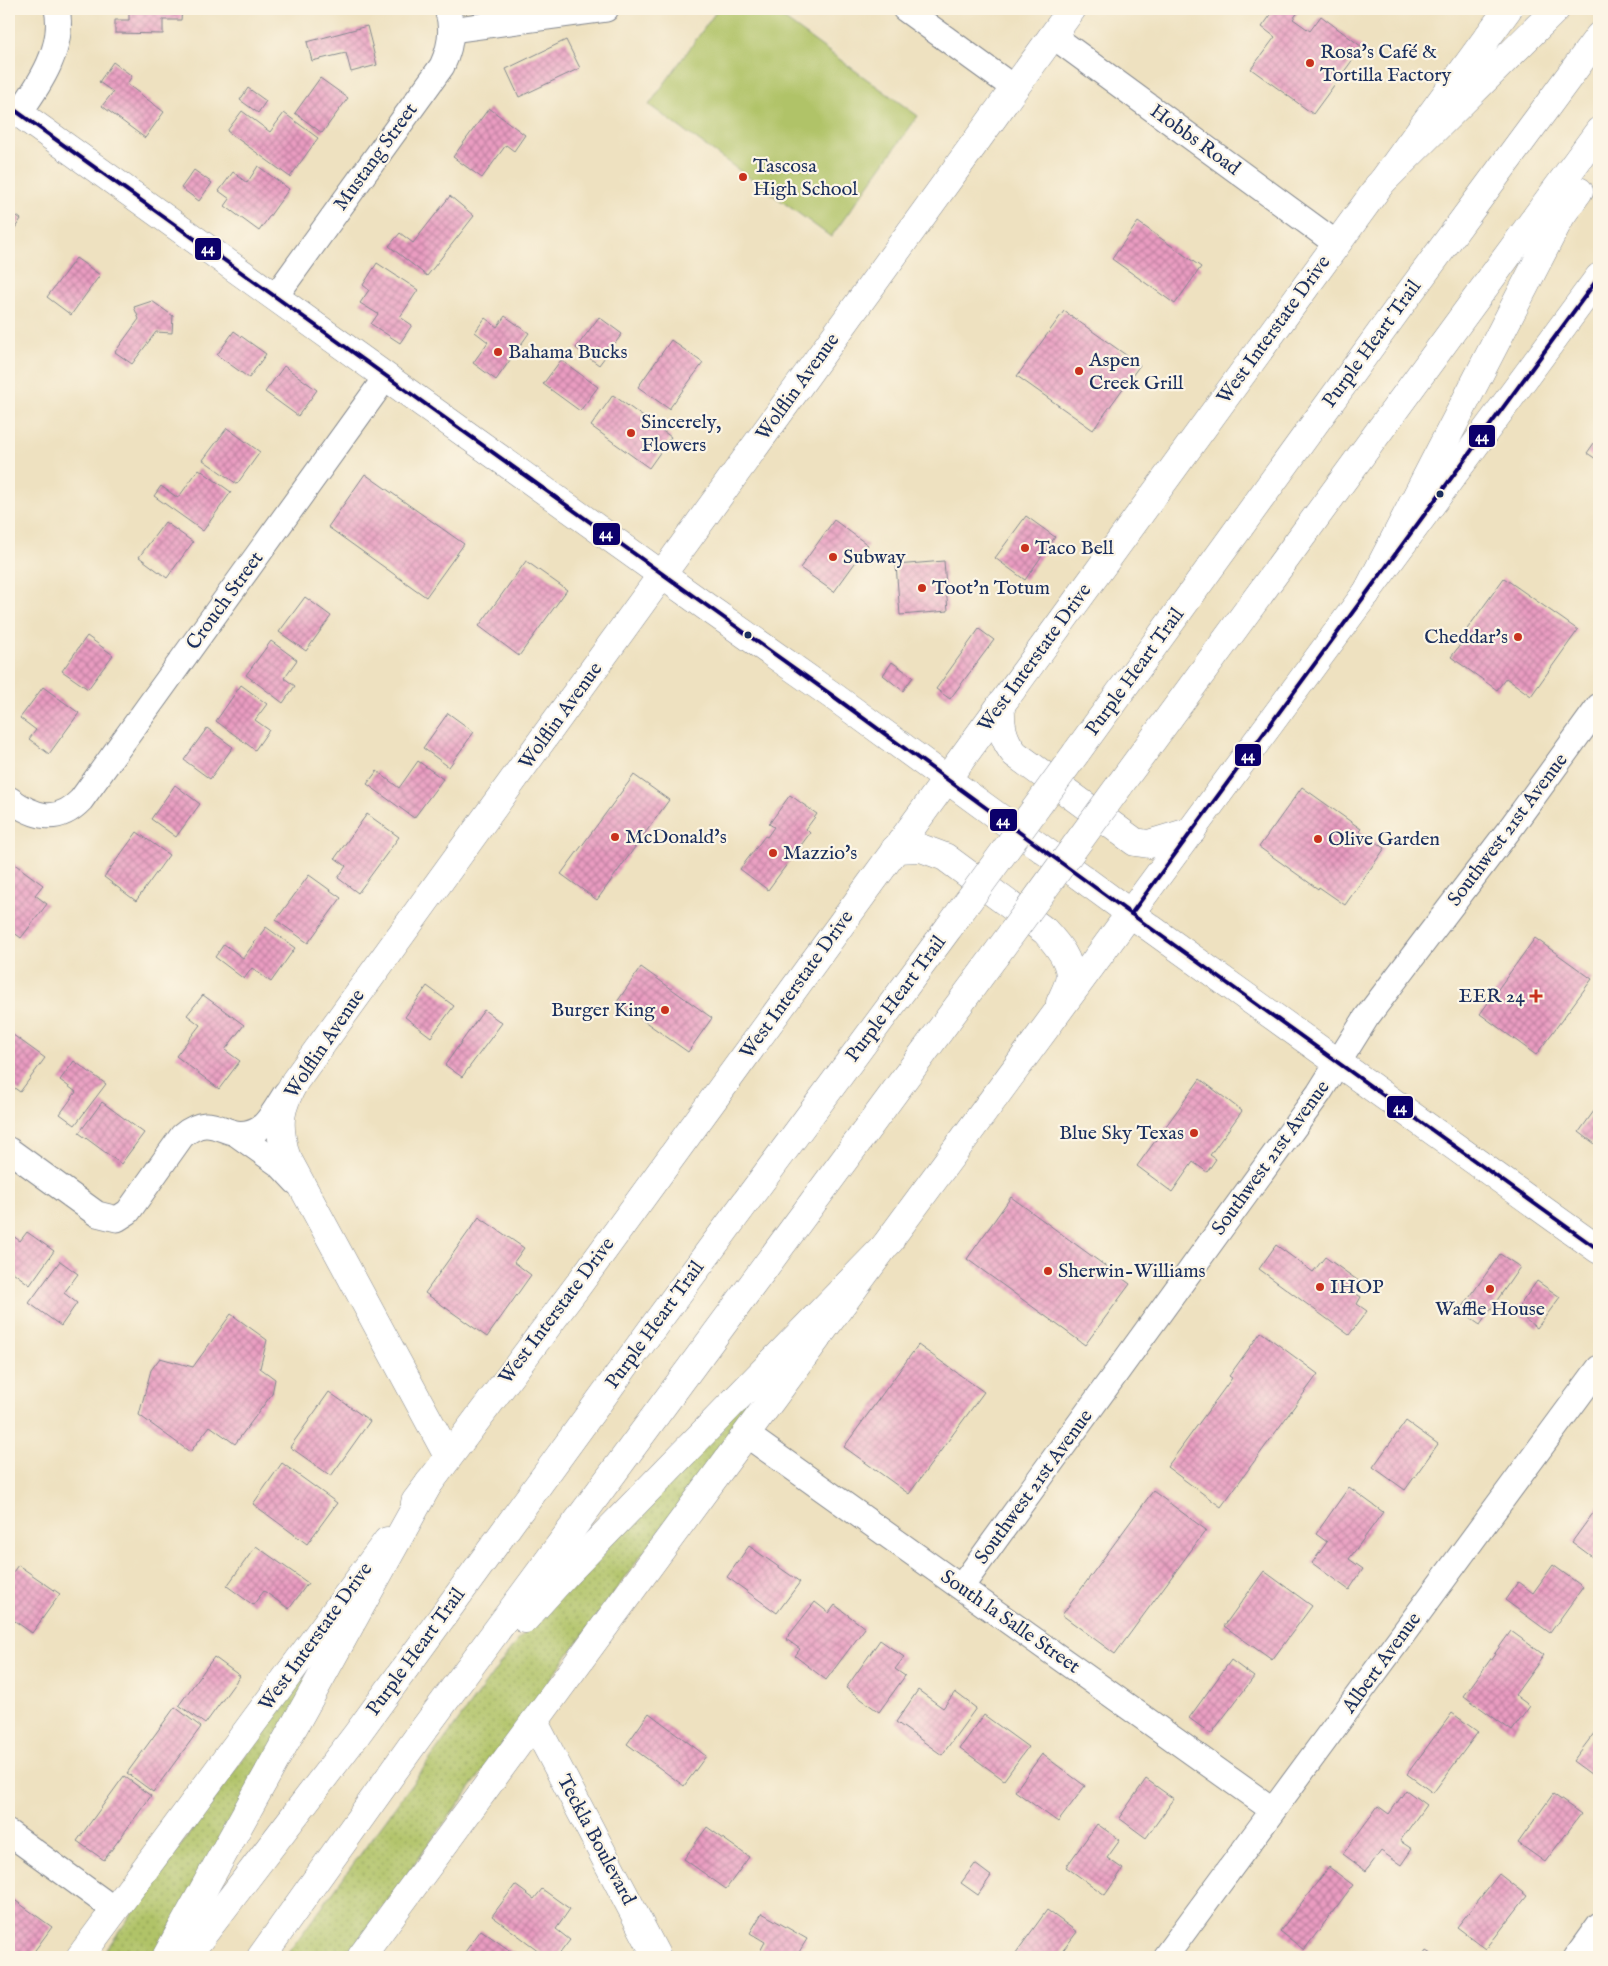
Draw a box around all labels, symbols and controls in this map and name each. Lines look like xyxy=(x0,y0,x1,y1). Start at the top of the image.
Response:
place label: Rosa's Café & Tortilla Factory xyxy=(1320,40,1452,88)
marker: Rosa's Café & Tortilla Factory xyxy=(1304,57,1316,69)
street label: Mustang Street xyxy=(329,98,424,216)
street label: Hobbs Road xyxy=(1145,99,1245,181)
place label: Tascosa High School xyxy=(753,154,858,202)
marker: Tascosa High School xyxy=(737,171,749,183)
line badge: 44 xyxy=(194,237,222,261)
text: 44 xyxy=(201,240,216,258)
street label: West Interstate Drive xyxy=(1212,251,1336,409)
street label: Purple Heart Trail xyxy=(1317,275,1427,413)
street label: Wolflin Avenue xyxy=(751,328,845,446)
place label: Bahama Bucks xyxy=(508,340,628,365)
marker: Bahama Bucks xyxy=(492,346,504,358)
place label: Aspen Creek Grill xyxy=(1088,348,1184,396)
marker: Aspen Creek Grill xyxy=(1073,365,1085,377)
place label: Sincerely, Flowers xyxy=(641,410,721,458)
line badge: 44 xyxy=(1468,424,1496,448)
marker: Sincerely, Flowers xyxy=(625,427,637,439)
text: 44 xyxy=(1475,428,1490,446)
unlabelled marker xyxy=(1435,489,1445,499)
line badge: 44 xyxy=(592,522,621,546)
text: 44 xyxy=(599,525,614,543)
place label: Taco Bell xyxy=(1035,536,1114,561)
marker: Taco Bell xyxy=(1019,542,1031,554)
place label: Subway xyxy=(843,545,906,570)
street label: Crouch Street xyxy=(181,547,269,655)
marker: Subway xyxy=(827,551,839,563)
place label: Toot'n Totum xyxy=(932,576,1050,601)
street label: West Interstate Drive xyxy=(973,579,1097,737)
marker: Toot'n Totum xyxy=(916,582,928,594)
street label: Purple Heart Trail xyxy=(1080,603,1190,741)
place label: Cheddar's xyxy=(1424,625,1508,650)
unlabelled marker xyxy=(743,630,753,640)
marker: Cheddar's xyxy=(1512,631,1524,643)
street label: Wolflin Avenue xyxy=(514,657,608,775)
line badge: 44 xyxy=(1234,743,1262,767)
text: 44 xyxy=(1241,747,1256,765)
street label: Southwest 21st Avenue xyxy=(1442,749,1574,911)
line badge: 44 xyxy=(989,808,1018,832)
text: 44 xyxy=(996,812,1011,830)
place label: McDonald's xyxy=(625,825,727,850)
place label: Olive Garden xyxy=(1328,827,1440,852)
marker: McDonald's xyxy=(609,831,621,843)
marker: Olive Garden xyxy=(1312,833,1324,845)
place label: Mazzio's xyxy=(783,841,857,866)
marker: Mazzio's xyxy=(767,847,779,859)
street label: West Interstate Drive xyxy=(735,906,859,1064)
street label: Purple Heart Trail xyxy=(840,930,952,1067)
place label: EER 24 xyxy=(1459,984,1525,1009)
street label: Wolflin Avenue xyxy=(279,985,371,1103)
marker: EER 24 xyxy=(1529,989,1543,1003)
place label: Burger King xyxy=(551,998,656,1023)
marker: Burger King xyxy=(659,1004,671,1016)
street label: Southwest 21st Avenue xyxy=(1206,1076,1336,1240)
line badge: 44 xyxy=(1386,1095,1414,1119)
text: 44 xyxy=(1393,1099,1408,1117)
place label: Blue Sky Texas xyxy=(1059,1121,1184,1146)
marker: Blue Sky Texas xyxy=(1188,1127,1200,1139)
street label: West Interstate Drive xyxy=(494,1233,620,1389)
street label: Purple Heart Trail xyxy=(600,1256,710,1394)
place label: Sherwin-Williams xyxy=(1058,1259,1206,1284)
marker: Sherwin-Williams xyxy=(1042,1265,1054,1277)
place label: IHOP xyxy=(1330,1275,1384,1300)
marker: IHOP xyxy=(1314,1281,1326,1293)
marker: Waffle House xyxy=(1484,1283,1496,1295)
place label: Waffle House xyxy=(1435,1297,1545,1322)
street label: Southwest 21st Avenue xyxy=(969,1405,1099,1569)
street label: West Interstate Drive xyxy=(254,1558,378,1716)
street label: South la Salle Street xyxy=(935,1565,1085,1680)
street label: Purple Heart Trail xyxy=(361,1583,471,1721)
street label: Albert Avenue xyxy=(1336,1608,1427,1719)
street label: Teckla Boulevard xyxy=(551,1771,641,1910)

